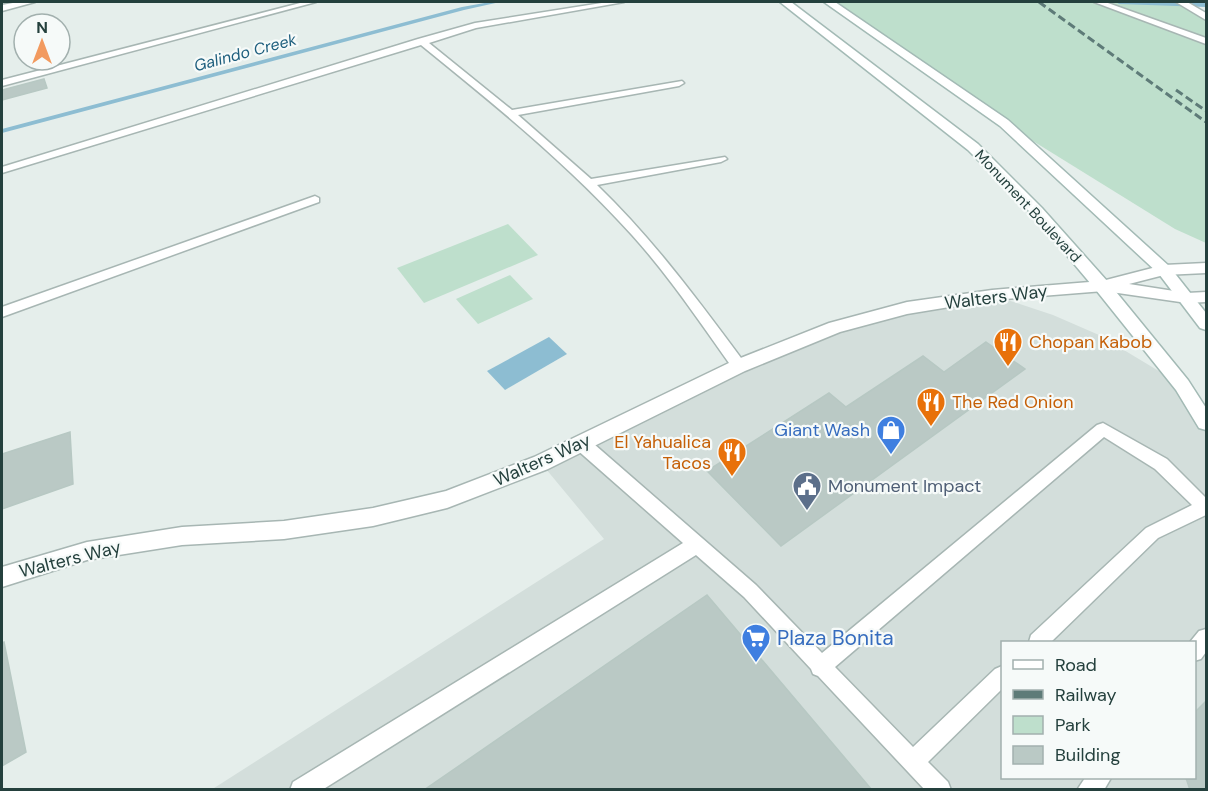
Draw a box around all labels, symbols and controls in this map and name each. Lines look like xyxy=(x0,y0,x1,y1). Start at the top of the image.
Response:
north arrow xyxy=(12,12,72,72)
text: N xyxy=(36,17,48,38)
water label: Galindo Creek xyxy=(192,29,299,76)
street label: Monument Boulevard xyxy=(970,145,1086,267)
street label: Walters Way xyxy=(943,279,1049,315)
restaurant icon: Chopan Kabob xyxy=(992,326,1024,368)
place label: Chopan Kabob xyxy=(1029,330,1152,354)
restaurant icon: The Red Onion xyxy=(915,386,947,428)
place label: The Red Onion xyxy=(952,390,1074,414)
shop icon: Giant Wash xyxy=(875,414,907,456)
place label: Giant Wash xyxy=(774,418,870,442)
street label: Walters Way xyxy=(490,428,594,492)
place label: El Yahualica Tacos xyxy=(614,430,711,475)
restaurant icon: El Yahualica Tacos xyxy=(716,436,748,478)
public building icon: Monument Impact xyxy=(791,470,823,512)
place label: Monument Impact xyxy=(828,474,981,498)
street label: Walters Way xyxy=(17,535,123,583)
supermarket icon: Plaza Bonita xyxy=(740,622,772,664)
place label: Plaza Bonita xyxy=(777,624,894,652)
legend xyxy=(1001,641,1196,779)
text: Road xyxy=(1055,653,1097,677)
text: Railway xyxy=(1055,683,1117,707)
text: Park xyxy=(1055,713,1091,737)
text: Building xyxy=(1055,743,1120,767)

